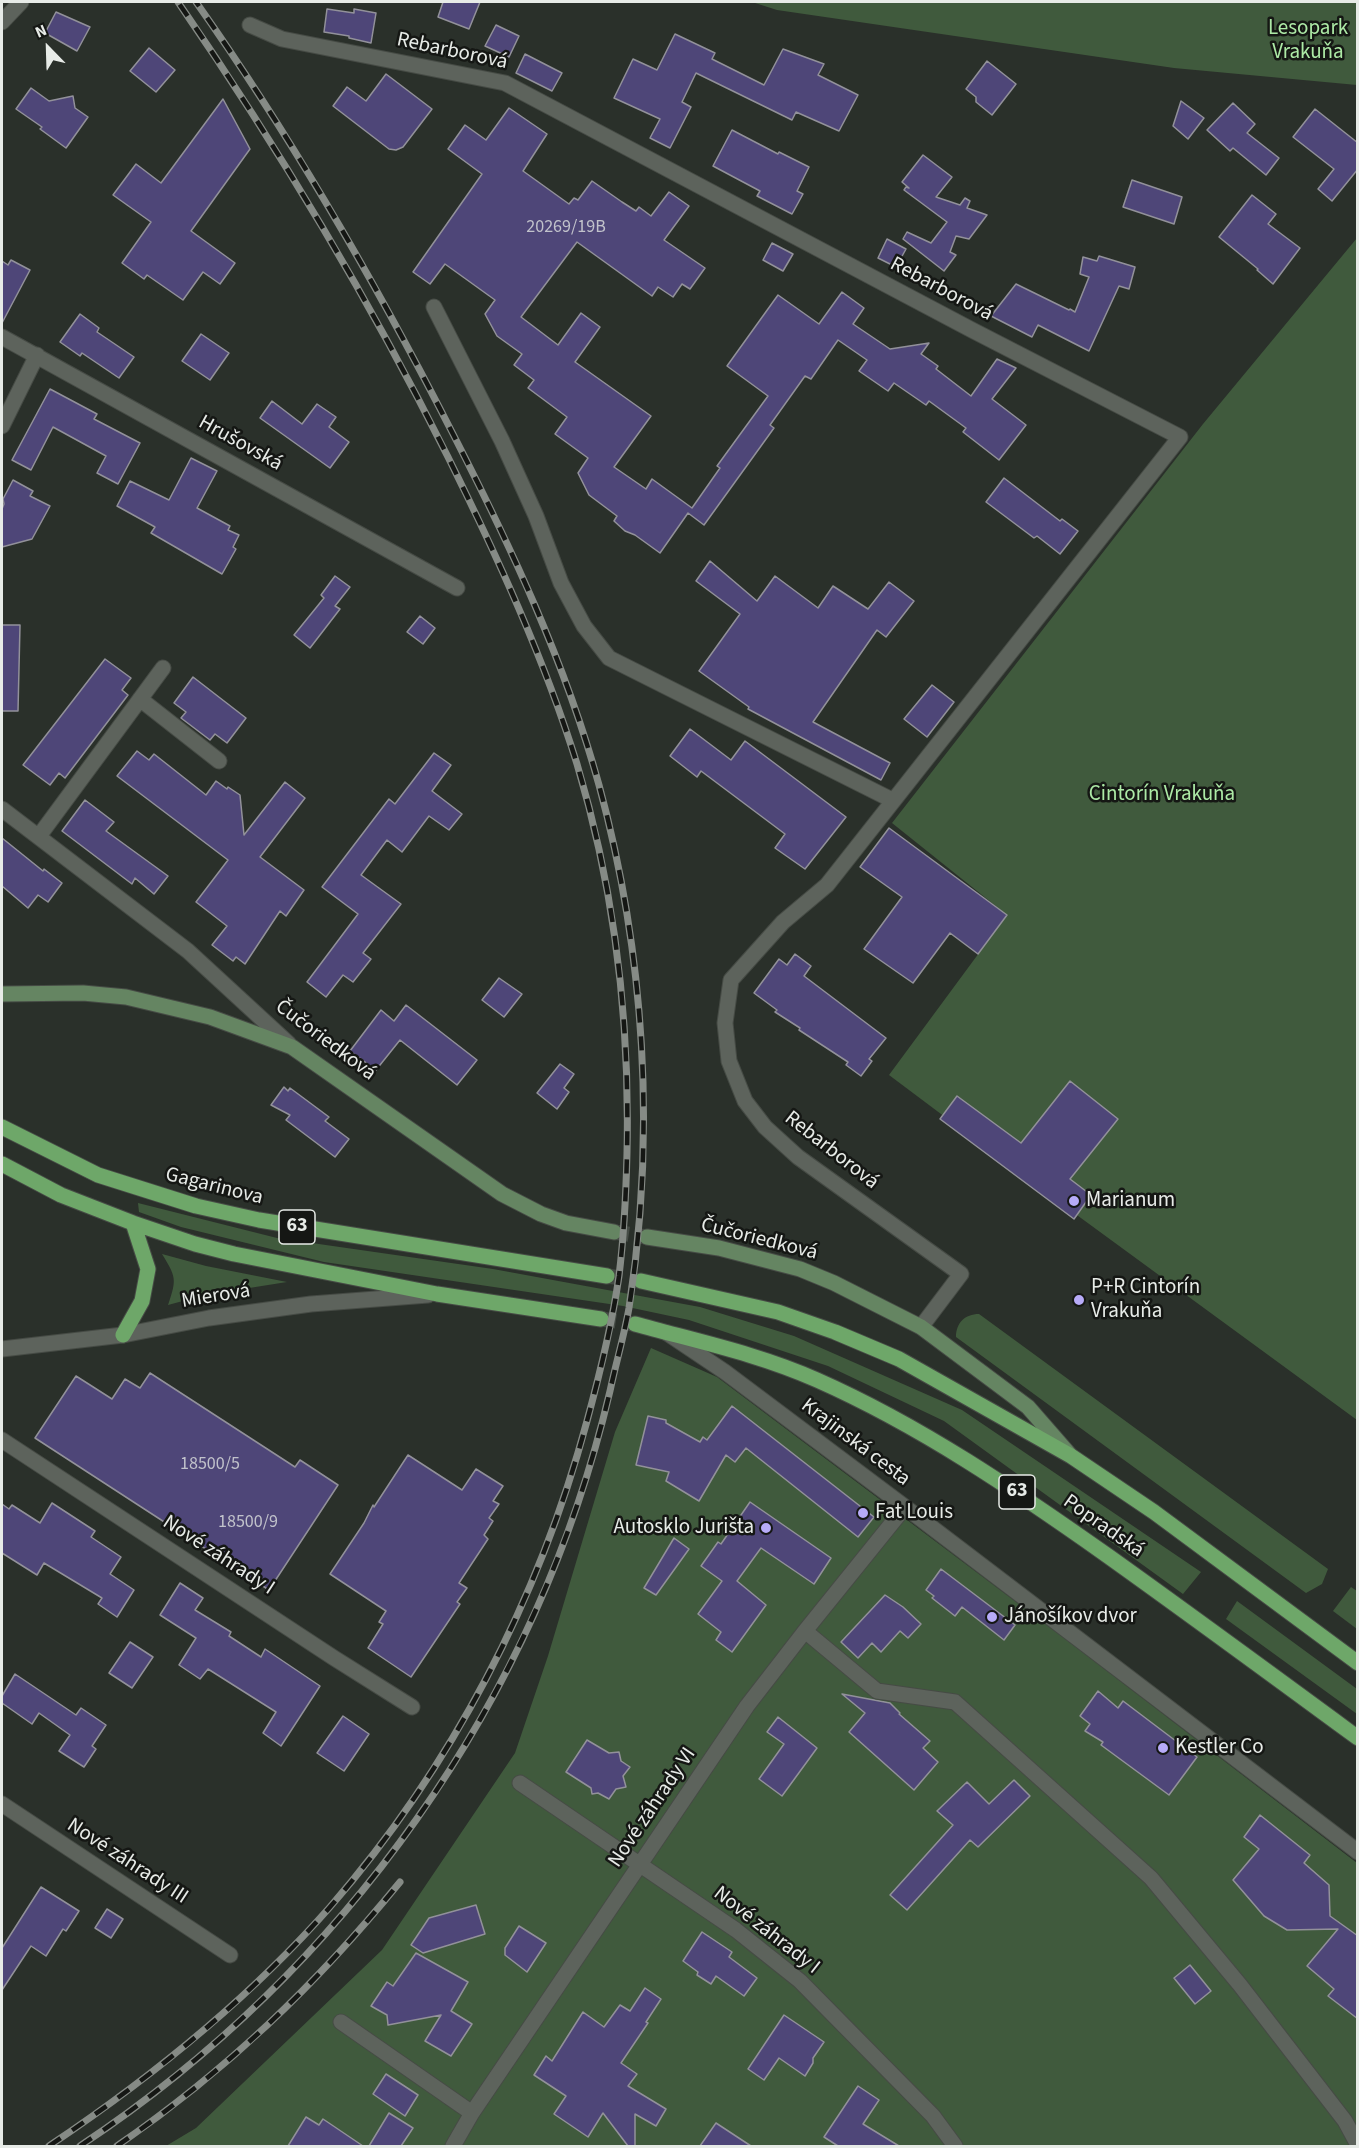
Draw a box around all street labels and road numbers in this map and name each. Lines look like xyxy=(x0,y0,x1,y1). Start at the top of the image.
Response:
street label: Rebarborová xyxy=(394,28,510,76)
street label: Rebarborová xyxy=(885,252,997,328)
street label: Hrušovská xyxy=(194,411,286,477)
street label: Čučoriedková xyxy=(270,995,380,1087)
street label: Rebarborová xyxy=(779,1106,883,1196)
street label: Gagarinova xyxy=(163,1163,265,1211)
road number: 63 xyxy=(279,1210,315,1244)
street label: Čučoriedková xyxy=(698,1213,820,1267)
street label: Mierová xyxy=(180,1279,252,1315)
street label: Krajinská cesta xyxy=(795,1394,915,1492)
road number: 63 xyxy=(999,1475,1035,1509)
street label: Popradská xyxy=(1058,1490,1148,1564)
street label: Nové záhrady I xyxy=(157,1511,279,1601)
street label: Nové záhrady VI xyxy=(604,1743,702,1873)
street label: Nové záhrady III xyxy=(62,1813,192,1911)
street label: Nové záhrady I xyxy=(708,1882,824,1980)

